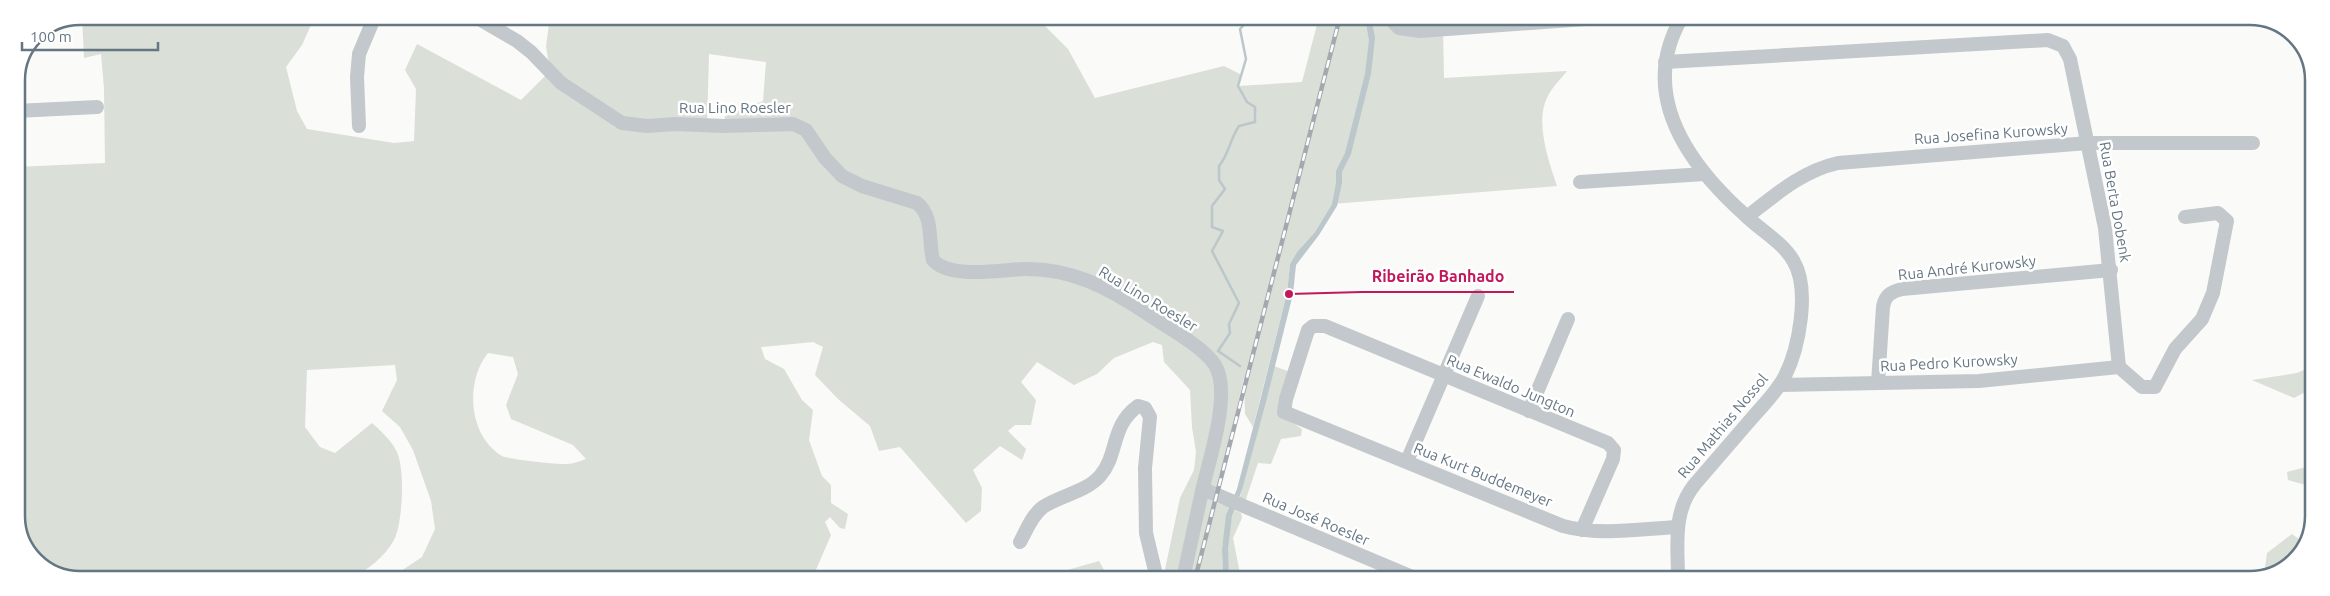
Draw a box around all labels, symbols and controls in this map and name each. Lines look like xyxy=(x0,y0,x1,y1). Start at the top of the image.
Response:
scale bar xyxy=(22,20,159,52)
text: 100 m xyxy=(30,28,72,45)
street label: Rua Lino Roesler xyxy=(679,99,791,116)
street label: Rua Josefina Kurowsky xyxy=(1913,120,2068,147)
street label: Rua Berta Dobenk xyxy=(2097,140,2135,264)
street label: Rua André Kurowsky xyxy=(1897,252,2037,283)
callout: Ribeirão Banhado xyxy=(1362,261,1514,292)
street label: Rua Lino Roesler xyxy=(1096,262,1201,335)
text: Ribeirão Banhado xyxy=(1372,267,1504,285)
street label: Rua Pedro Kurowsky xyxy=(1880,350,2018,375)
street label: Rua Ewaldo Jungton xyxy=(1444,351,1578,420)
street label: Rua Mathias Nossol xyxy=(1674,370,1771,481)
street label: Rua Kurt Buddemeyer xyxy=(1411,439,1555,510)
street label: Rua José Roesler xyxy=(1260,488,1372,549)

